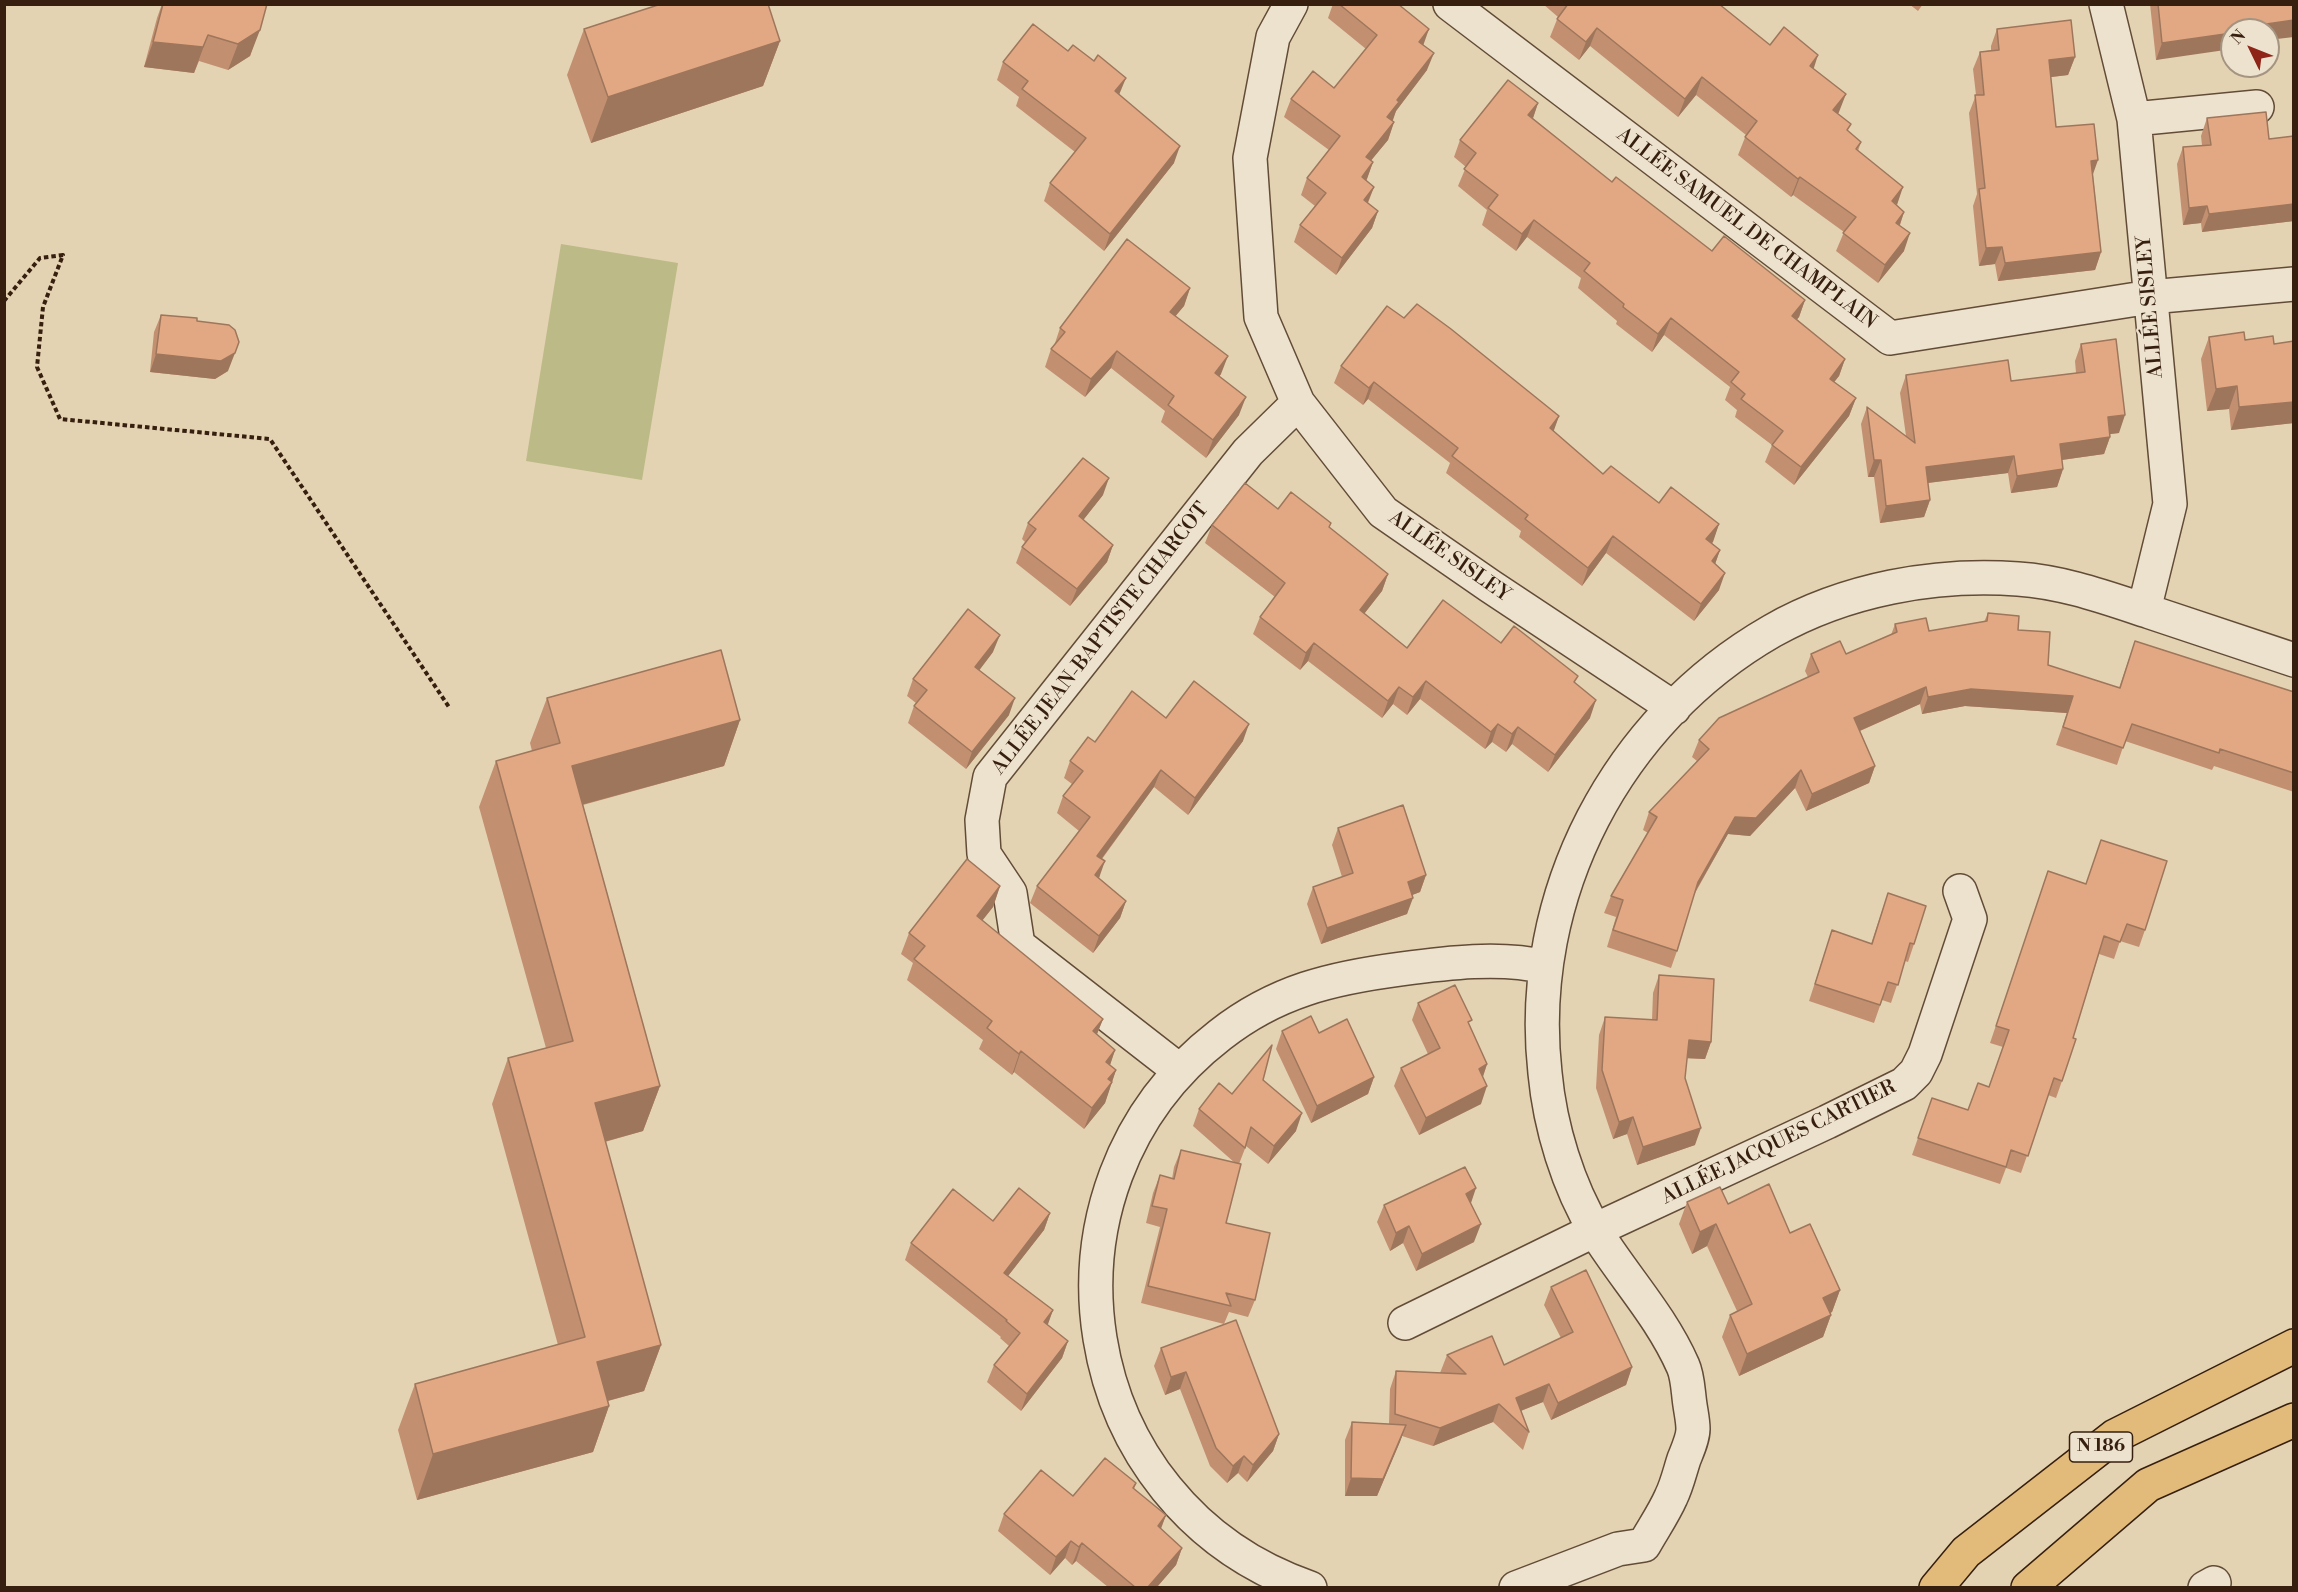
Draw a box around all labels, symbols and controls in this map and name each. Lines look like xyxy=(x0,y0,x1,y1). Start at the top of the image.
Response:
north arrow xyxy=(2220,18,2280,78)
text: N xyxy=(2227,26,2250,49)
street label: ALLÉE SAMUEL DE CHAMPLAIN xyxy=(1611,123,1881,335)
street label: ALLÉE SISLEY xyxy=(2133,235,2169,379)
street label: ALLÉE JEAN-BAPTISTE CHARCOT xyxy=(987,498,1215,780)
street label: ALLÉE SISLEY xyxy=(1384,506,1514,608)
street label: ALLÉE JACQUES CARTIER xyxy=(1658,1076,1900,1210)
road number: N 186 xyxy=(2070,1432,2132,1462)

